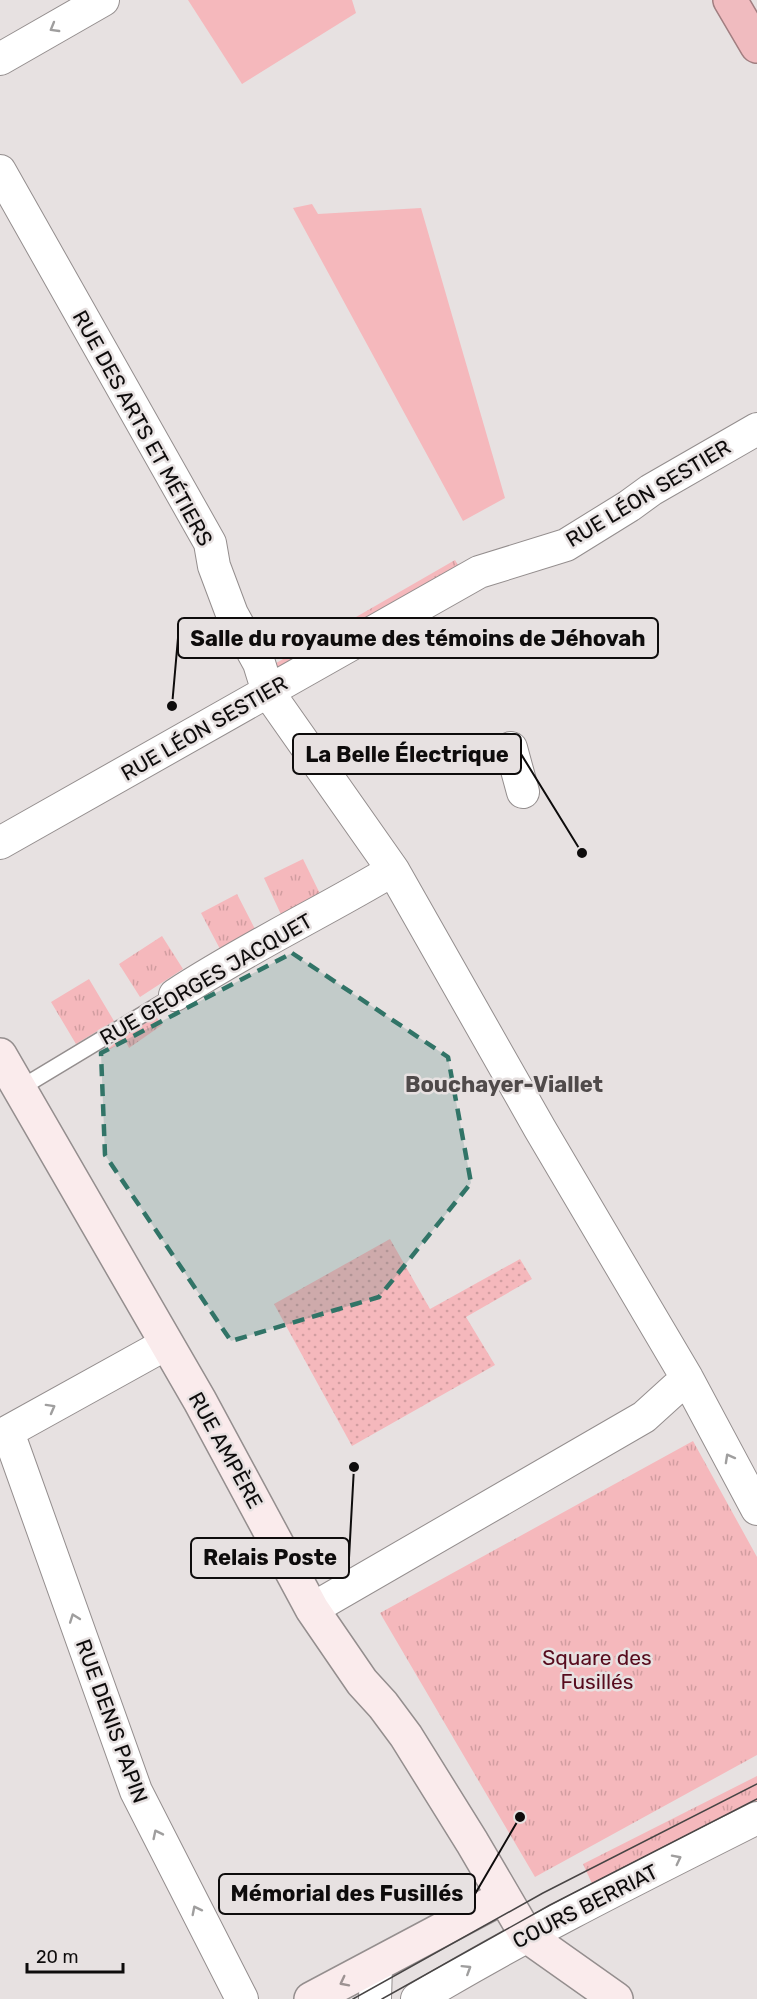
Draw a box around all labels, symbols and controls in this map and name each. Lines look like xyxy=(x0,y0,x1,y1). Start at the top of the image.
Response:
one-way arrow xyxy=(50,21,60,32)
street label: RUE DES ARTS ET MÉTIERS xyxy=(68,306,218,550)
street label: RUE LÉON SESTIER xyxy=(561,434,735,552)
callout: Salle du royaume des témoins de Jéhovah xyxy=(178,618,658,658)
text: Salle du royaume des témoins de Jéhovah xyxy=(190,625,646,652)
street label: RUE LÉON SESTIER xyxy=(116,670,292,786)
callout: La Belle Électrique xyxy=(293,734,521,774)
text: La Belle Électrique xyxy=(305,741,509,768)
street label: RUE GEORGES JACQUET xyxy=(95,908,317,1050)
district label: Bouchayer-Viallet xyxy=(405,1071,603,1098)
street label: RUE AMPÈRE xyxy=(184,1387,268,1513)
one-way arrow xyxy=(45,1404,56,1415)
one-way arrow xyxy=(725,1453,736,1464)
callout: Relais Poste xyxy=(191,1538,349,1578)
text: Relais Poste xyxy=(203,1544,337,1571)
one-way arrow xyxy=(69,1613,82,1624)
street label: RUE DENIS PAPIN xyxy=(71,1636,153,1806)
park label: Square des Fusillés xyxy=(542,1645,652,1694)
one-way arrow xyxy=(153,1829,165,1840)
one-way arrow xyxy=(670,1855,681,1866)
street label: COURS BERRIAT xyxy=(508,1859,662,1953)
callout: Mémorial des Fusillés xyxy=(219,1874,475,1914)
text: Mémorial des Fusillés xyxy=(231,1880,463,1907)
one-way arrow xyxy=(191,1905,203,1916)
scale bar xyxy=(27,1936,123,1974)
text: 20 m xyxy=(36,1946,78,1968)
one-way arrow xyxy=(461,1964,471,1976)
one-way arrow xyxy=(339,1975,350,1987)

